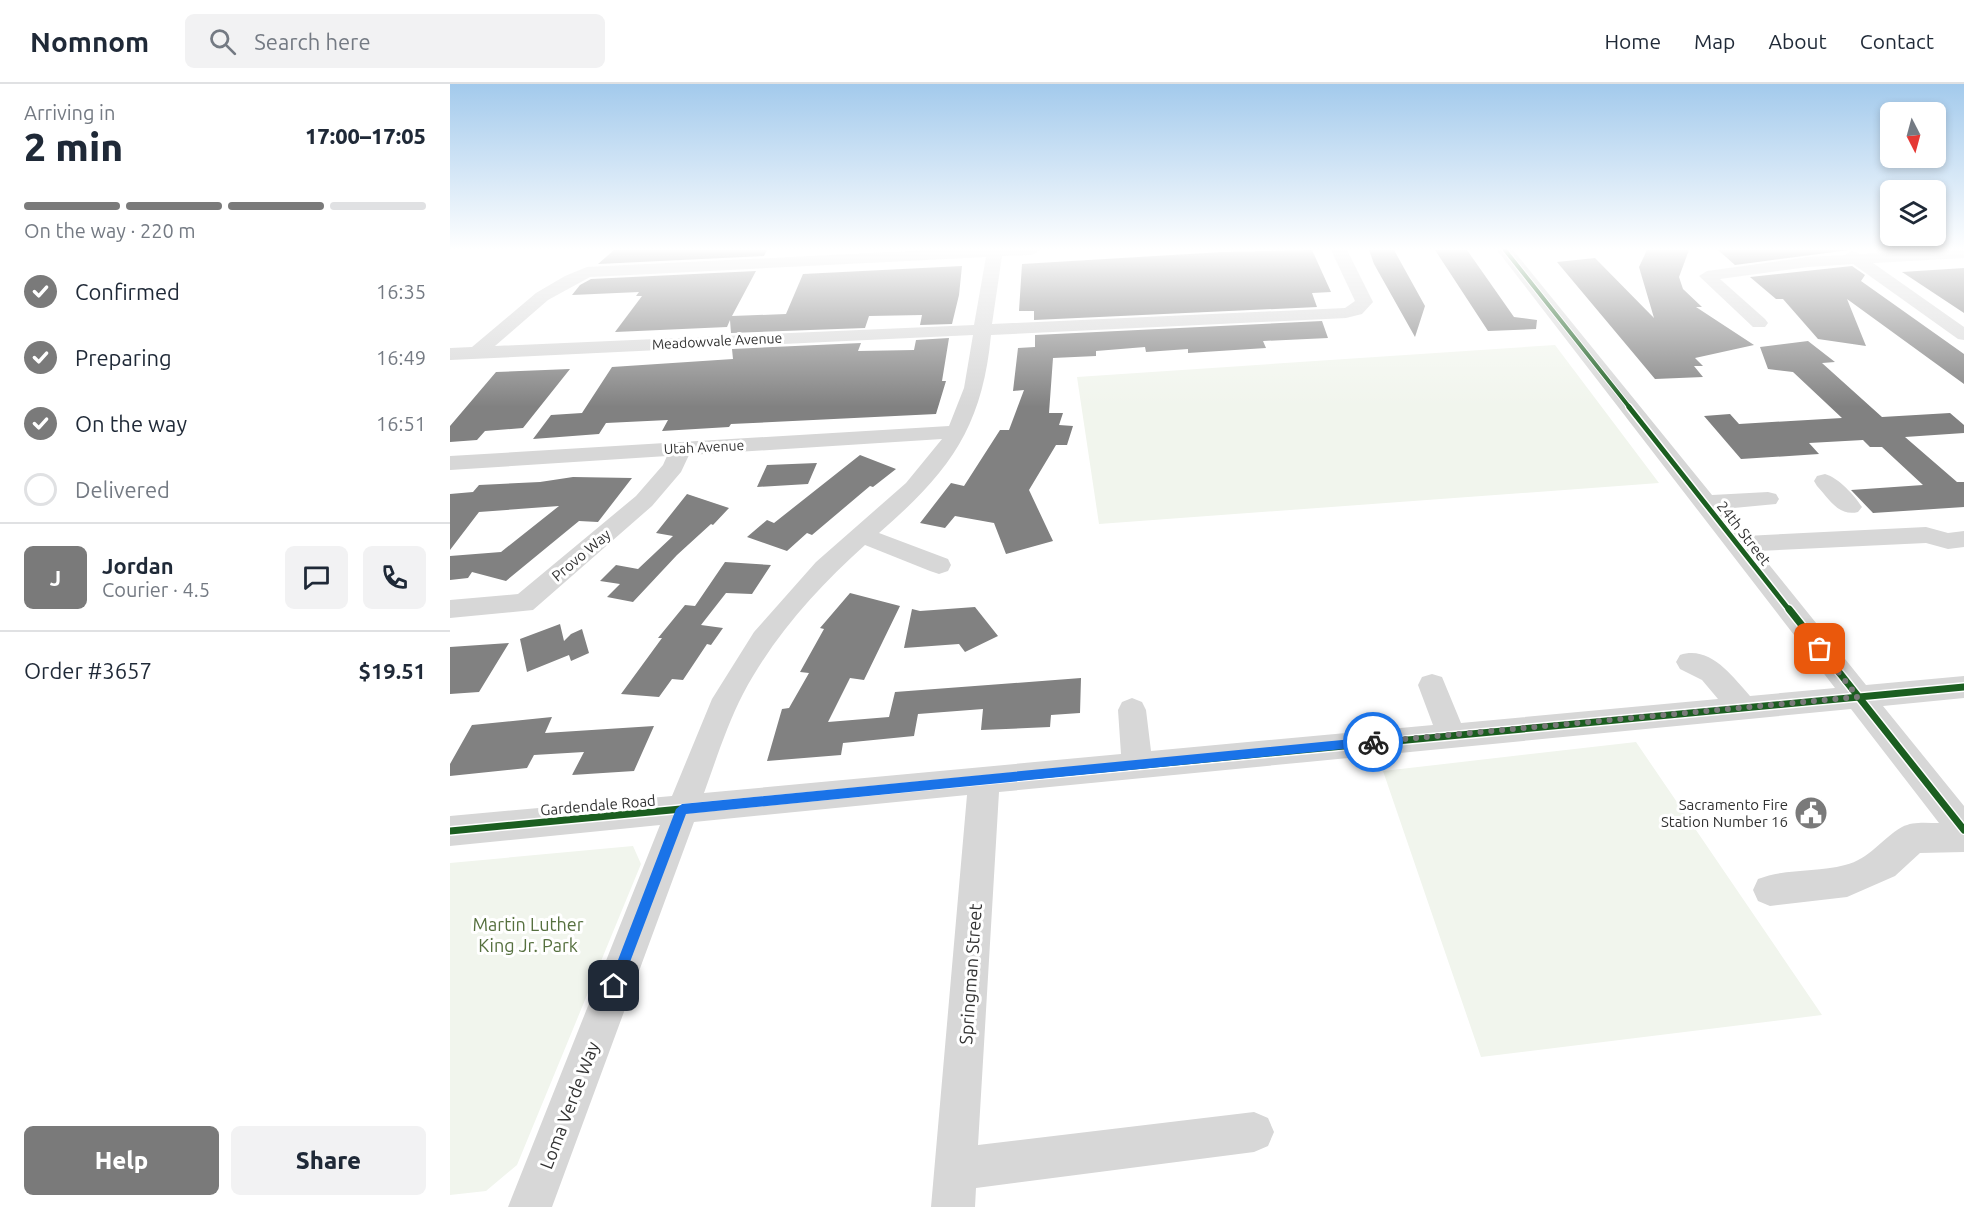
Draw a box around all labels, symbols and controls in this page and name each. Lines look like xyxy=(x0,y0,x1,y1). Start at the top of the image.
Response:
search box xyxy=(185,14,605,68)
icon: search xyxy=(206,25,239,58)
text: Nomnom xyxy=(30,26,149,57)
text: Search here xyxy=(254,29,371,54)
text: Home xyxy=(1604,29,1661,53)
text: Map xyxy=(1694,29,1735,53)
text: About xyxy=(1768,29,1827,53)
text: Contact xyxy=(1860,29,1934,53)
text: Arriving in xyxy=(24,101,115,124)
north arrow xyxy=(1880,102,1946,168)
map controls xyxy=(1880,102,1946,246)
text: 17:00–17:05 xyxy=(305,123,426,148)
text: 2 min xyxy=(24,125,123,168)
button: layers xyxy=(1880,180,1946,246)
text: On the way · 220 m xyxy=(24,219,196,242)
icon: check xyxy=(24,275,57,308)
text: Confirmed xyxy=(75,279,180,304)
text: 16:35 xyxy=(376,280,426,303)
street label: Meadowvale Avenue xyxy=(651,330,783,352)
icon: check xyxy=(24,341,57,374)
text: Preparing xyxy=(75,345,172,370)
text: 16:49 xyxy=(376,346,426,369)
icon: check xyxy=(24,407,57,440)
text: On the way xyxy=(75,411,187,436)
text: 16:51 xyxy=(376,412,426,435)
street label: Utah Avenue xyxy=(663,437,745,457)
text: Delivered xyxy=(75,477,170,502)
street label: 24th Street xyxy=(1714,498,1774,569)
street label: Provo Way xyxy=(548,526,614,584)
button: chat xyxy=(285,546,348,609)
button: phone xyxy=(363,546,426,609)
text: Jordan xyxy=(102,553,174,578)
text: J xyxy=(50,565,61,590)
text: Courier · 4.5 xyxy=(102,578,210,601)
pin xyxy=(1794,623,1845,674)
icon: bag xyxy=(1803,632,1836,665)
text: Order #3657 xyxy=(24,658,152,683)
text: $19.51 xyxy=(359,658,426,683)
courier xyxy=(1343,712,1403,772)
icon: bike xyxy=(1357,726,1390,759)
street label: Gardendale Road xyxy=(540,791,656,819)
public building icon: Sacramento Fire Station Number 16 xyxy=(1793,795,1829,831)
place label: Sacramento Fire Station Number 16 xyxy=(1661,796,1788,830)
street label: Springman Street xyxy=(955,903,985,1045)
park label: Martin Luther King Jr. Park xyxy=(472,914,584,955)
pin xyxy=(588,960,639,1011)
icon: home xyxy=(597,969,630,1002)
street label: Loma Verde Way xyxy=(535,1038,603,1172)
button: Help xyxy=(24,1126,219,1195)
button: Share xyxy=(231,1126,426,1195)

